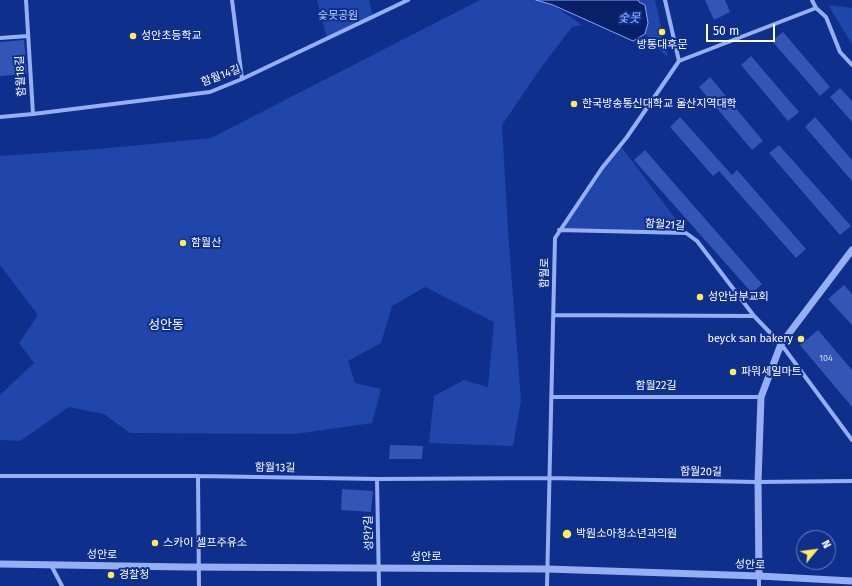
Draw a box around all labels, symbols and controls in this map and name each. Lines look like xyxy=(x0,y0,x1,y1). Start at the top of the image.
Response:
park label: 숯못공원 xyxy=(318,9,358,23)
water label: 숯못 xyxy=(618,12,640,26)
scale bar xyxy=(708,16,777,42)
text: 50 m xyxy=(713,24,739,38)
marker: 방통대후문 xyxy=(657,27,667,37)
place label: 성안초등학교 xyxy=(141,29,202,43)
marker: 성안초등학교 xyxy=(128,31,138,41)
place label: 방통대후문 xyxy=(637,38,687,52)
street label: 함월18길 xyxy=(13,55,29,97)
street label: 함월14길 xyxy=(199,63,243,89)
place label: 한국방송통신대학교 울산지역대학 xyxy=(582,97,737,111)
marker: 한국방송통신대학교 울산지역대학 xyxy=(569,99,579,109)
street label: 함월21길 xyxy=(644,217,686,233)
place label: 함월산 xyxy=(191,236,221,250)
marker: 함월산 xyxy=(178,238,188,248)
street label: 함월로 xyxy=(538,258,552,288)
place label: 성안남부교회 xyxy=(708,290,769,304)
marker: 성안남부교회 xyxy=(695,292,705,302)
district label: 성안동 xyxy=(148,317,184,333)
place label: beyck san bakery xyxy=(707,332,793,346)
marker: beyck san bakery xyxy=(796,334,806,344)
house number: 104 xyxy=(819,353,833,363)
place label: 파워세일마트 xyxy=(741,365,802,379)
marker: 파워세일마트 xyxy=(728,367,738,377)
street label: 함월22길 xyxy=(635,379,677,393)
street label: 함월13길 xyxy=(255,461,295,475)
street label: 함월20길 xyxy=(680,465,722,479)
street label: 성안7길 xyxy=(362,515,376,551)
place label: 박원소아청소년과의원 xyxy=(576,527,677,541)
marker: 박원소아청소년과의원 xyxy=(561,528,573,540)
north arrow xyxy=(796,530,836,570)
place label: 스카이 셀프주유소 xyxy=(163,536,247,550)
marker: 스카이 셀프주유소 xyxy=(150,538,160,548)
text: N xyxy=(819,538,834,551)
street label: 성안로 xyxy=(87,548,117,562)
street label: 성안로 xyxy=(411,550,441,564)
street label: 성안로 xyxy=(735,558,765,572)
place label: 경찰청 xyxy=(119,568,149,582)
marker: 경찰청 xyxy=(106,570,116,580)

